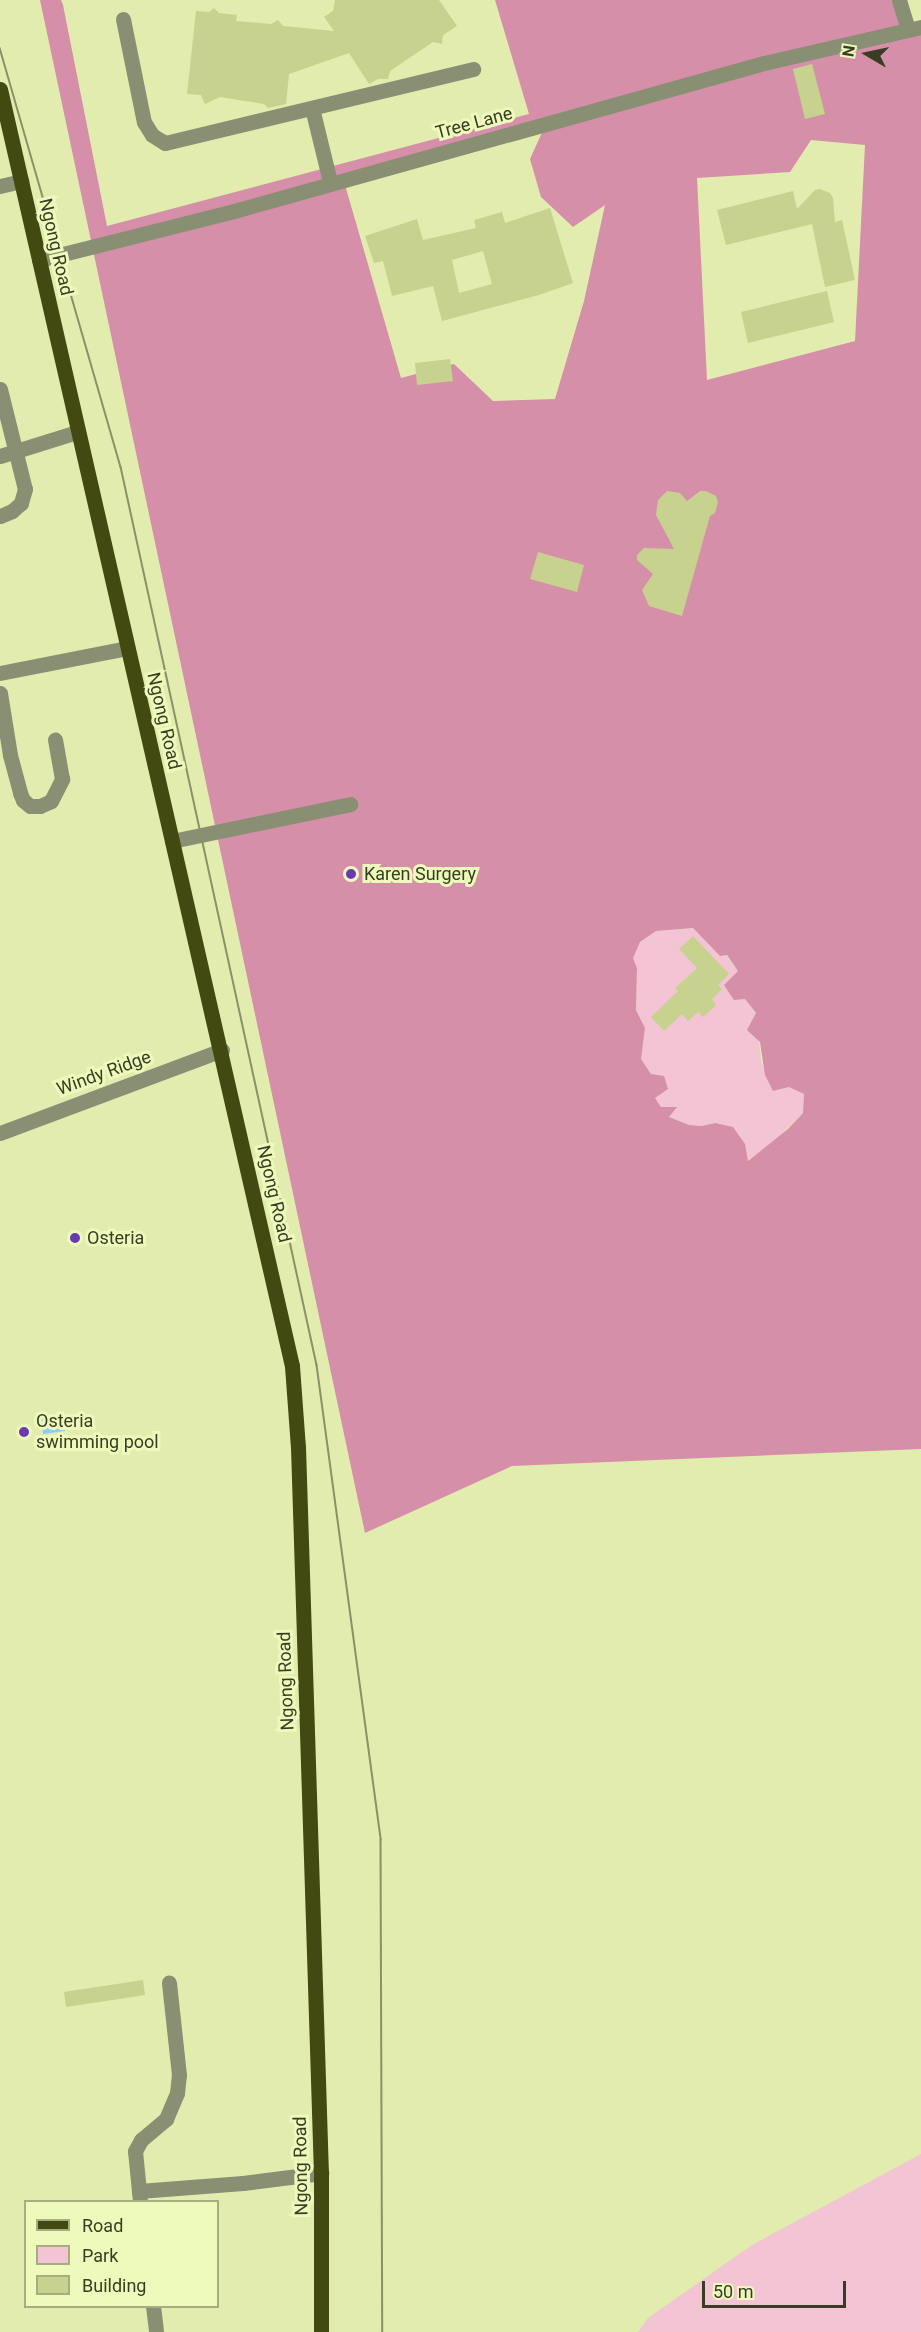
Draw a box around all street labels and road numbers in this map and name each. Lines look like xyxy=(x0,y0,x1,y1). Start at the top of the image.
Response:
street label: Tree Lane xyxy=(433,102,515,144)
street label: Ngong Road xyxy=(34,196,78,298)
street label: Ngong Road xyxy=(142,670,186,772)
street label: Windy Ridge xyxy=(54,1046,154,1100)
street label: Ngong Road xyxy=(252,1143,296,1245)
street label: Ngong Road xyxy=(273,1631,299,1731)
street label: Ngong Road xyxy=(289,2116,313,2216)

